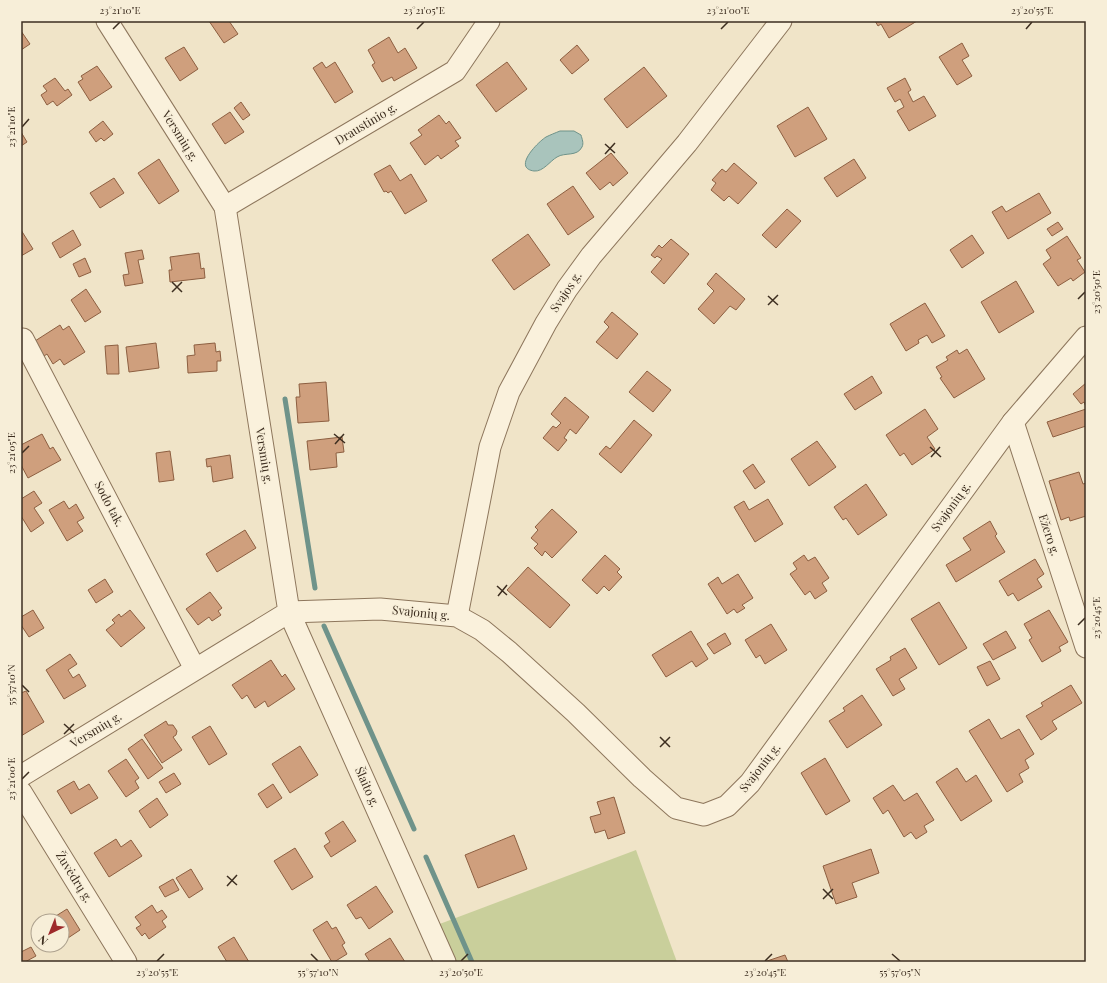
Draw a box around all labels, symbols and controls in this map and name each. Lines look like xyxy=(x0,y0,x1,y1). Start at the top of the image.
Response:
text: 23°21'10"E xyxy=(99,3,141,17)
text: 23°21'05"E xyxy=(403,3,445,17)
text: 23°21'00"E xyxy=(706,3,750,17)
text: 23°20'55"E xyxy=(1011,3,1053,17)
street label: Draustinio g. xyxy=(331,98,399,148)
text: 23°21'10"E xyxy=(4,106,18,148)
street label: Versmių g. xyxy=(158,106,203,164)
street label: Svajos g. xyxy=(546,268,585,315)
text: 23°20'50"E xyxy=(1089,270,1103,314)
street label: Versmių g. xyxy=(252,425,277,485)
text: 23°21'05"E xyxy=(4,432,18,474)
street label: Sodo tak. xyxy=(91,478,129,529)
street label: Svajonių g. xyxy=(927,478,974,535)
street label: Ežero g. xyxy=(1036,512,1064,558)
text: 23°20'45"E xyxy=(1089,597,1103,639)
street label: Svajonių g. xyxy=(391,601,451,623)
text: 55°57'10"N xyxy=(4,664,18,706)
street label: Versmių g. xyxy=(66,708,124,751)
street label: Svajonių g. xyxy=(735,740,783,795)
text: 23°21'00"E xyxy=(4,757,18,801)
street label: Šlaito g. xyxy=(352,764,384,809)
street label: Žuvėdrų g. xyxy=(53,848,97,905)
north arrow xyxy=(30,913,70,953)
text: N xyxy=(35,932,51,949)
text: 23°20'55"E xyxy=(136,965,178,979)
text: 55°57'10"N xyxy=(297,965,339,979)
text: 23°20'50"E xyxy=(439,965,483,979)
text: 23°20'45"E xyxy=(744,965,786,979)
text: 55°57'05"N xyxy=(879,965,921,979)

